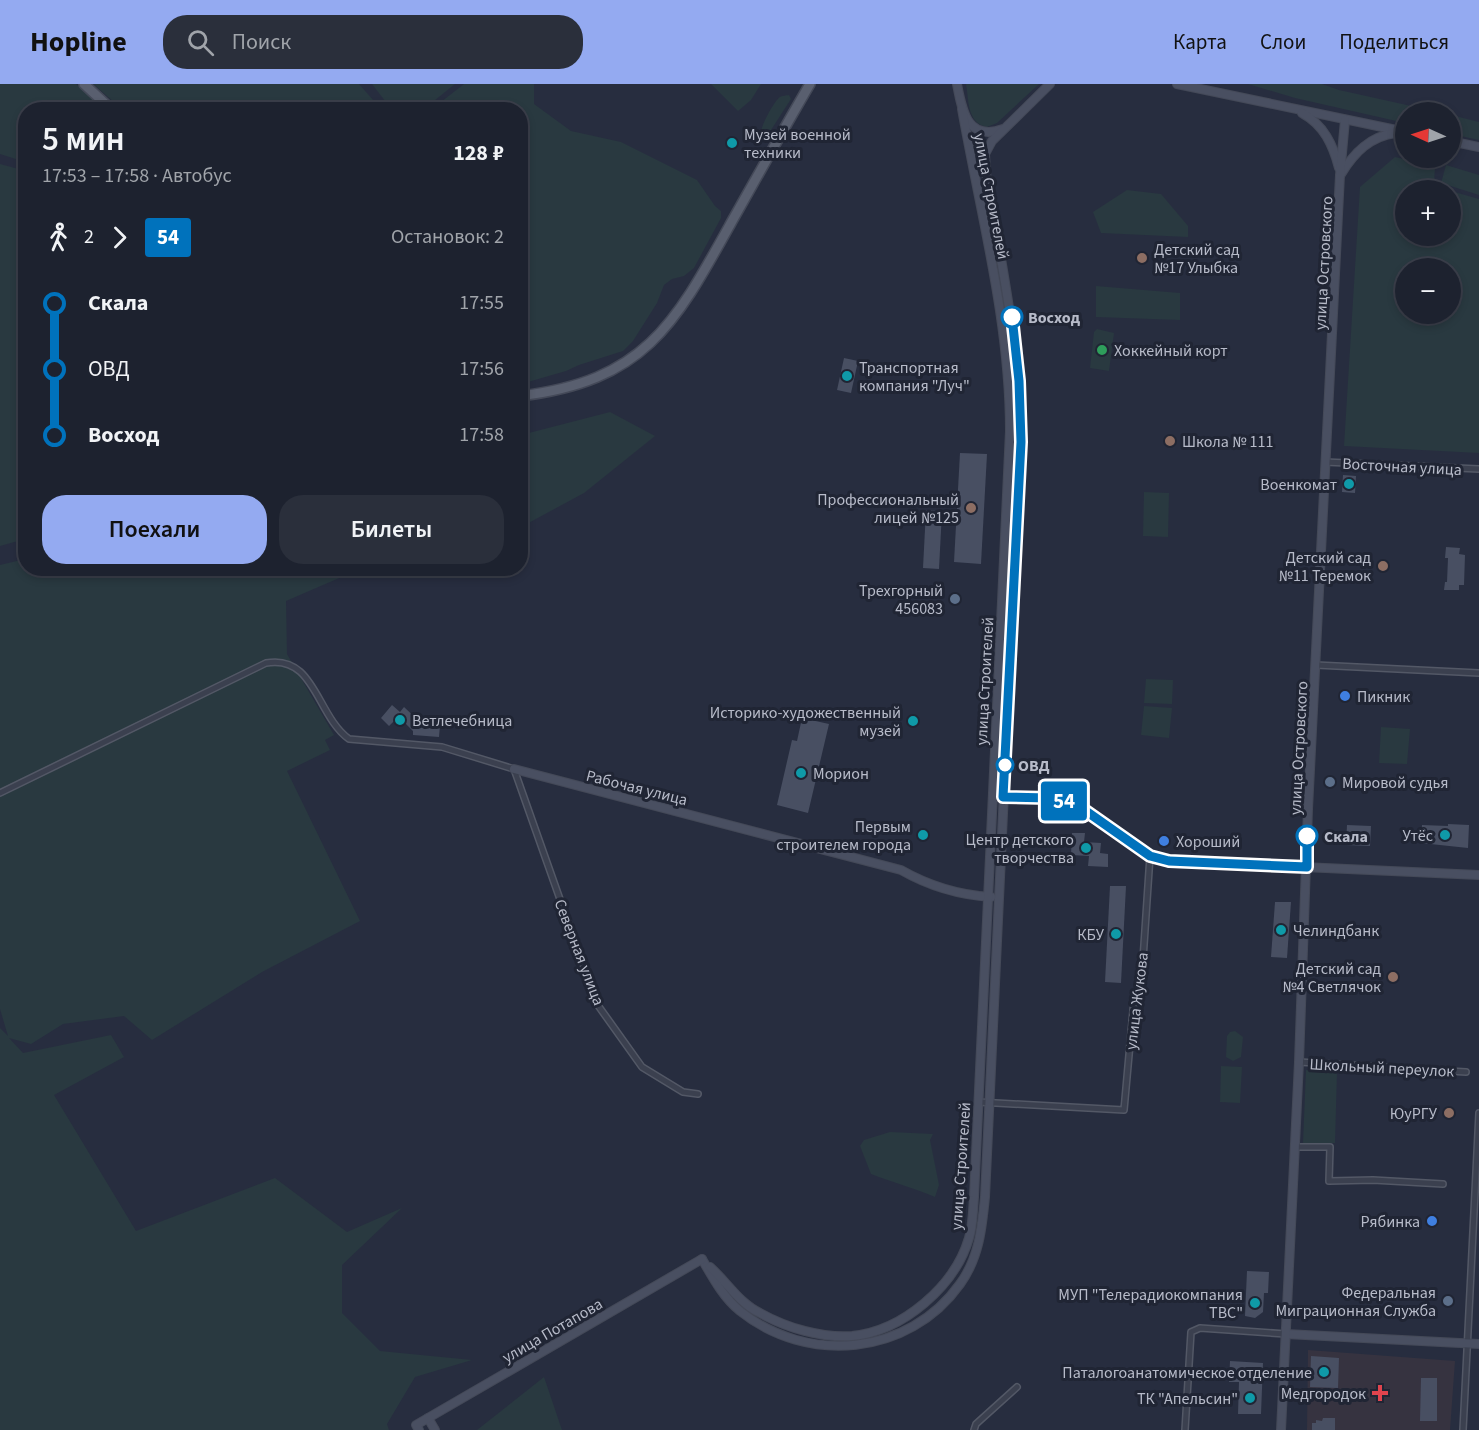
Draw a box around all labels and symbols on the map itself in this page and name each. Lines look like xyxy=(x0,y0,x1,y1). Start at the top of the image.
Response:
north arrow xyxy=(1395,102,1461,168)
place label: Музей военной техники xyxy=(744,124,851,164)
street label: улица Строителей xyxy=(968,131,1014,261)
marker: Музей военной техники xyxy=(725,136,739,150)
street label: улица Островского xyxy=(1310,196,1338,331)
place label: Детский сад №17 Улыбка xyxy=(1154,239,1240,279)
marker: Детский сад №17 Улыбка xyxy=(1135,251,1149,265)
marker: Восход xyxy=(1001,306,1023,328)
place label: Восход xyxy=(1028,307,1081,329)
place label: Хоккейный корт xyxy=(1114,340,1228,362)
marker: Хоккейный корт xyxy=(1095,343,1109,357)
place label: Транспортная компания "Луч" xyxy=(859,357,970,397)
marker: Транспортная компания "Луч" xyxy=(840,369,854,383)
place label: Школа № 111 xyxy=(1182,431,1273,453)
marker: Школа № 111 xyxy=(1163,434,1177,448)
street label: Восточная улица xyxy=(1342,453,1462,481)
place label: Военкомат xyxy=(1260,474,1337,496)
marker: Военкомат xyxy=(1342,477,1356,491)
place label: Профессиональный лицей №125 xyxy=(817,489,959,529)
marker: Профессиональный лицей №125 xyxy=(964,501,978,515)
place label: Детский сад №11 Теремок xyxy=(1279,547,1371,587)
marker: Детский сад №11 Теремок xyxy=(1376,559,1390,573)
place label: Трехгорный 456083 xyxy=(859,580,943,620)
marker: Трехгорный 456083 xyxy=(948,592,962,606)
street label: улица Строителей xyxy=(971,616,999,746)
street label: улица Островского xyxy=(1285,681,1313,816)
place label: Пикник xyxy=(1357,686,1410,708)
marker: Пикник xyxy=(1338,689,1352,703)
place label: Историко-художественный музей xyxy=(710,702,901,742)
place label: Ветлечебница xyxy=(412,710,512,732)
marker: Ветлечебница xyxy=(393,713,407,727)
marker: Историко-художественный музей xyxy=(906,714,920,728)
place label: ОВД xyxy=(1018,755,1050,777)
marker: ОВД xyxy=(996,756,1014,774)
place label: Морион xyxy=(813,763,869,785)
street label: Рабочая улица xyxy=(584,765,690,811)
marker: Морион xyxy=(794,766,808,780)
place label: Мировой судья xyxy=(1342,772,1448,794)
marker: Мировой судья xyxy=(1323,775,1337,789)
line badge: 54 xyxy=(1037,782,1091,820)
place label: Первым строителем города xyxy=(776,816,911,856)
marker: Скала xyxy=(1296,825,1318,847)
place label: Утёс xyxy=(1403,825,1433,847)
place label: Скала xyxy=(1324,826,1368,848)
marker: Первым строителем города xyxy=(916,828,930,842)
marker: Утёс xyxy=(1438,828,1452,842)
place label: Центр детского творчества xyxy=(966,829,1074,869)
place label: Хороший xyxy=(1176,831,1240,853)
marker: Хороший xyxy=(1157,834,1171,848)
marker: Центр детского творчества xyxy=(1079,841,1093,855)
street label: Северная улица xyxy=(549,896,609,1009)
place label: Челиндбанк xyxy=(1293,920,1379,942)
marker: Челиндбанк xyxy=(1274,923,1288,937)
place label: КБУ xyxy=(1077,924,1105,946)
marker: КБУ xyxy=(1109,927,1123,941)
street label: улица Жукова xyxy=(1120,951,1154,1051)
place label: Детский сад №4 Светлячок xyxy=(1282,958,1381,998)
marker: Детский сад №4 Светлячок xyxy=(1386,970,1400,984)
street label: Школьный переулок xyxy=(1309,1053,1455,1083)
street label: улица Строителей xyxy=(946,1101,976,1231)
place label: ЮуРГУ xyxy=(1390,1103,1438,1125)
marker: ЮуРГУ xyxy=(1442,1106,1456,1120)
place label: Рябинка xyxy=(1360,1211,1420,1233)
marker: Рябинка xyxy=(1425,1214,1439,1228)
place label: Федеральная Миграционная Служба xyxy=(1275,1282,1436,1322)
place label: МУП "Телерадиокомпания ТВС" xyxy=(1058,1284,1243,1324)
street label: улица Потапова xyxy=(498,1293,607,1369)
marker: Федеральная Миграционная Служба xyxy=(1441,1294,1455,1308)
marker: МУП "Телерадиокомпания ТВС" xyxy=(1248,1296,1262,1310)
place label: Паталогоанатомическое отделение xyxy=(1062,1362,1312,1384)
marker: Паталогоанатомическое отделение xyxy=(1317,1365,1331,1379)
place label: Медгородок xyxy=(1281,1383,1366,1405)
marker: Медгородок xyxy=(1371,1384,1389,1402)
place label: ТК "Апельсин" xyxy=(1137,1388,1238,1410)
marker: ТК "Апельсин" xyxy=(1243,1391,1257,1405)

